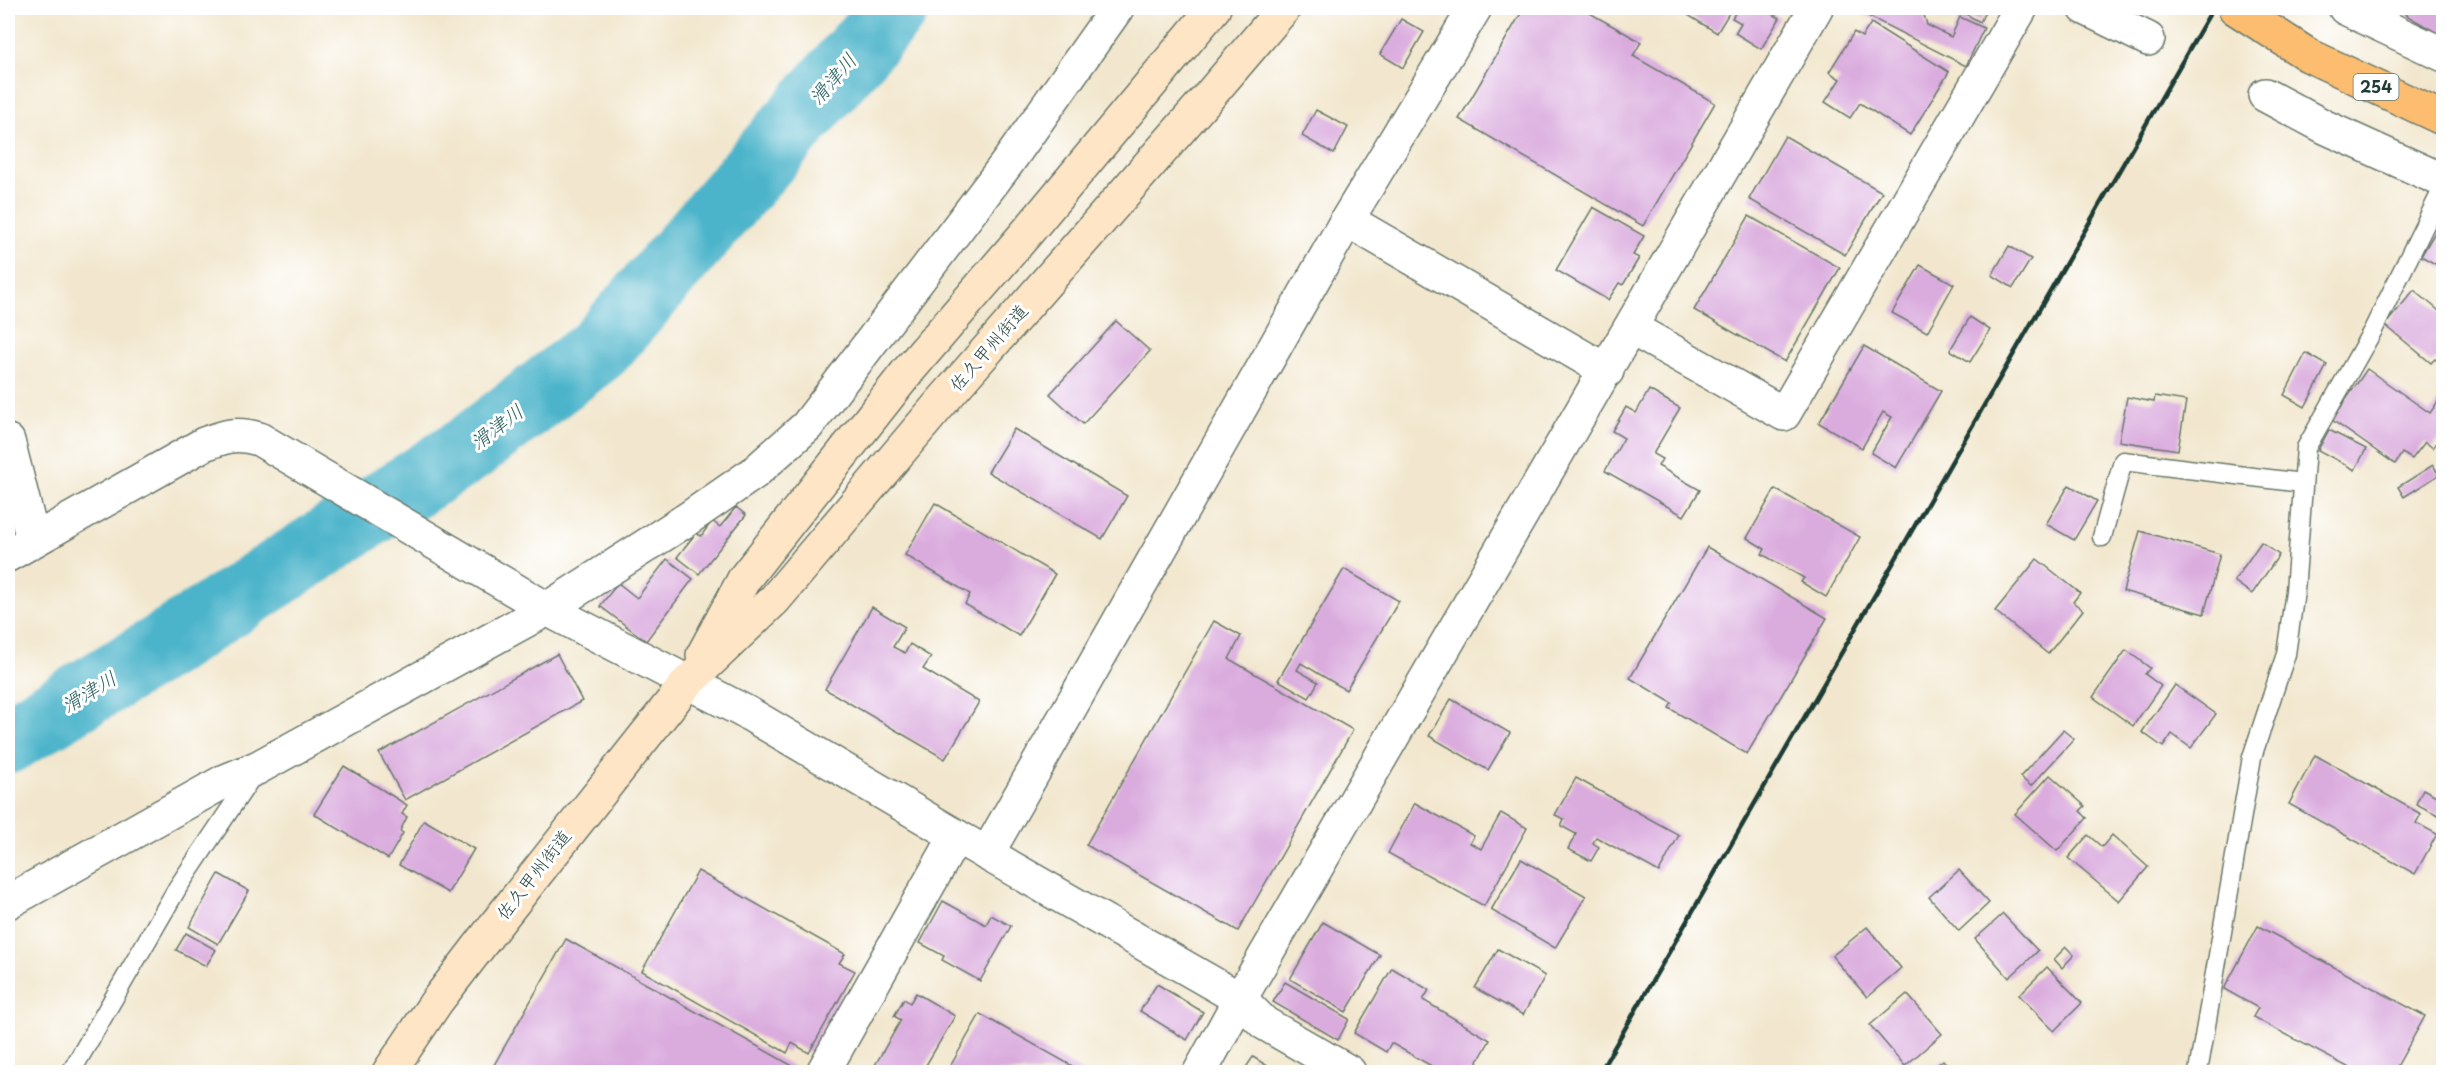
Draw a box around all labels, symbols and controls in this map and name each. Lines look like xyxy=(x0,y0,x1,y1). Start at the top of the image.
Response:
water label: 滑津川 xyxy=(801,46,863,111)
road number: 254 xyxy=(2354,74,2398,100)
street label: 佐久甲州街道 xyxy=(942,297,1033,397)
water label: 滑津川 xyxy=(463,396,529,456)
water label: 滑津川 xyxy=(55,663,122,719)
street label: 佐久甲州街道 xyxy=(489,823,577,925)

